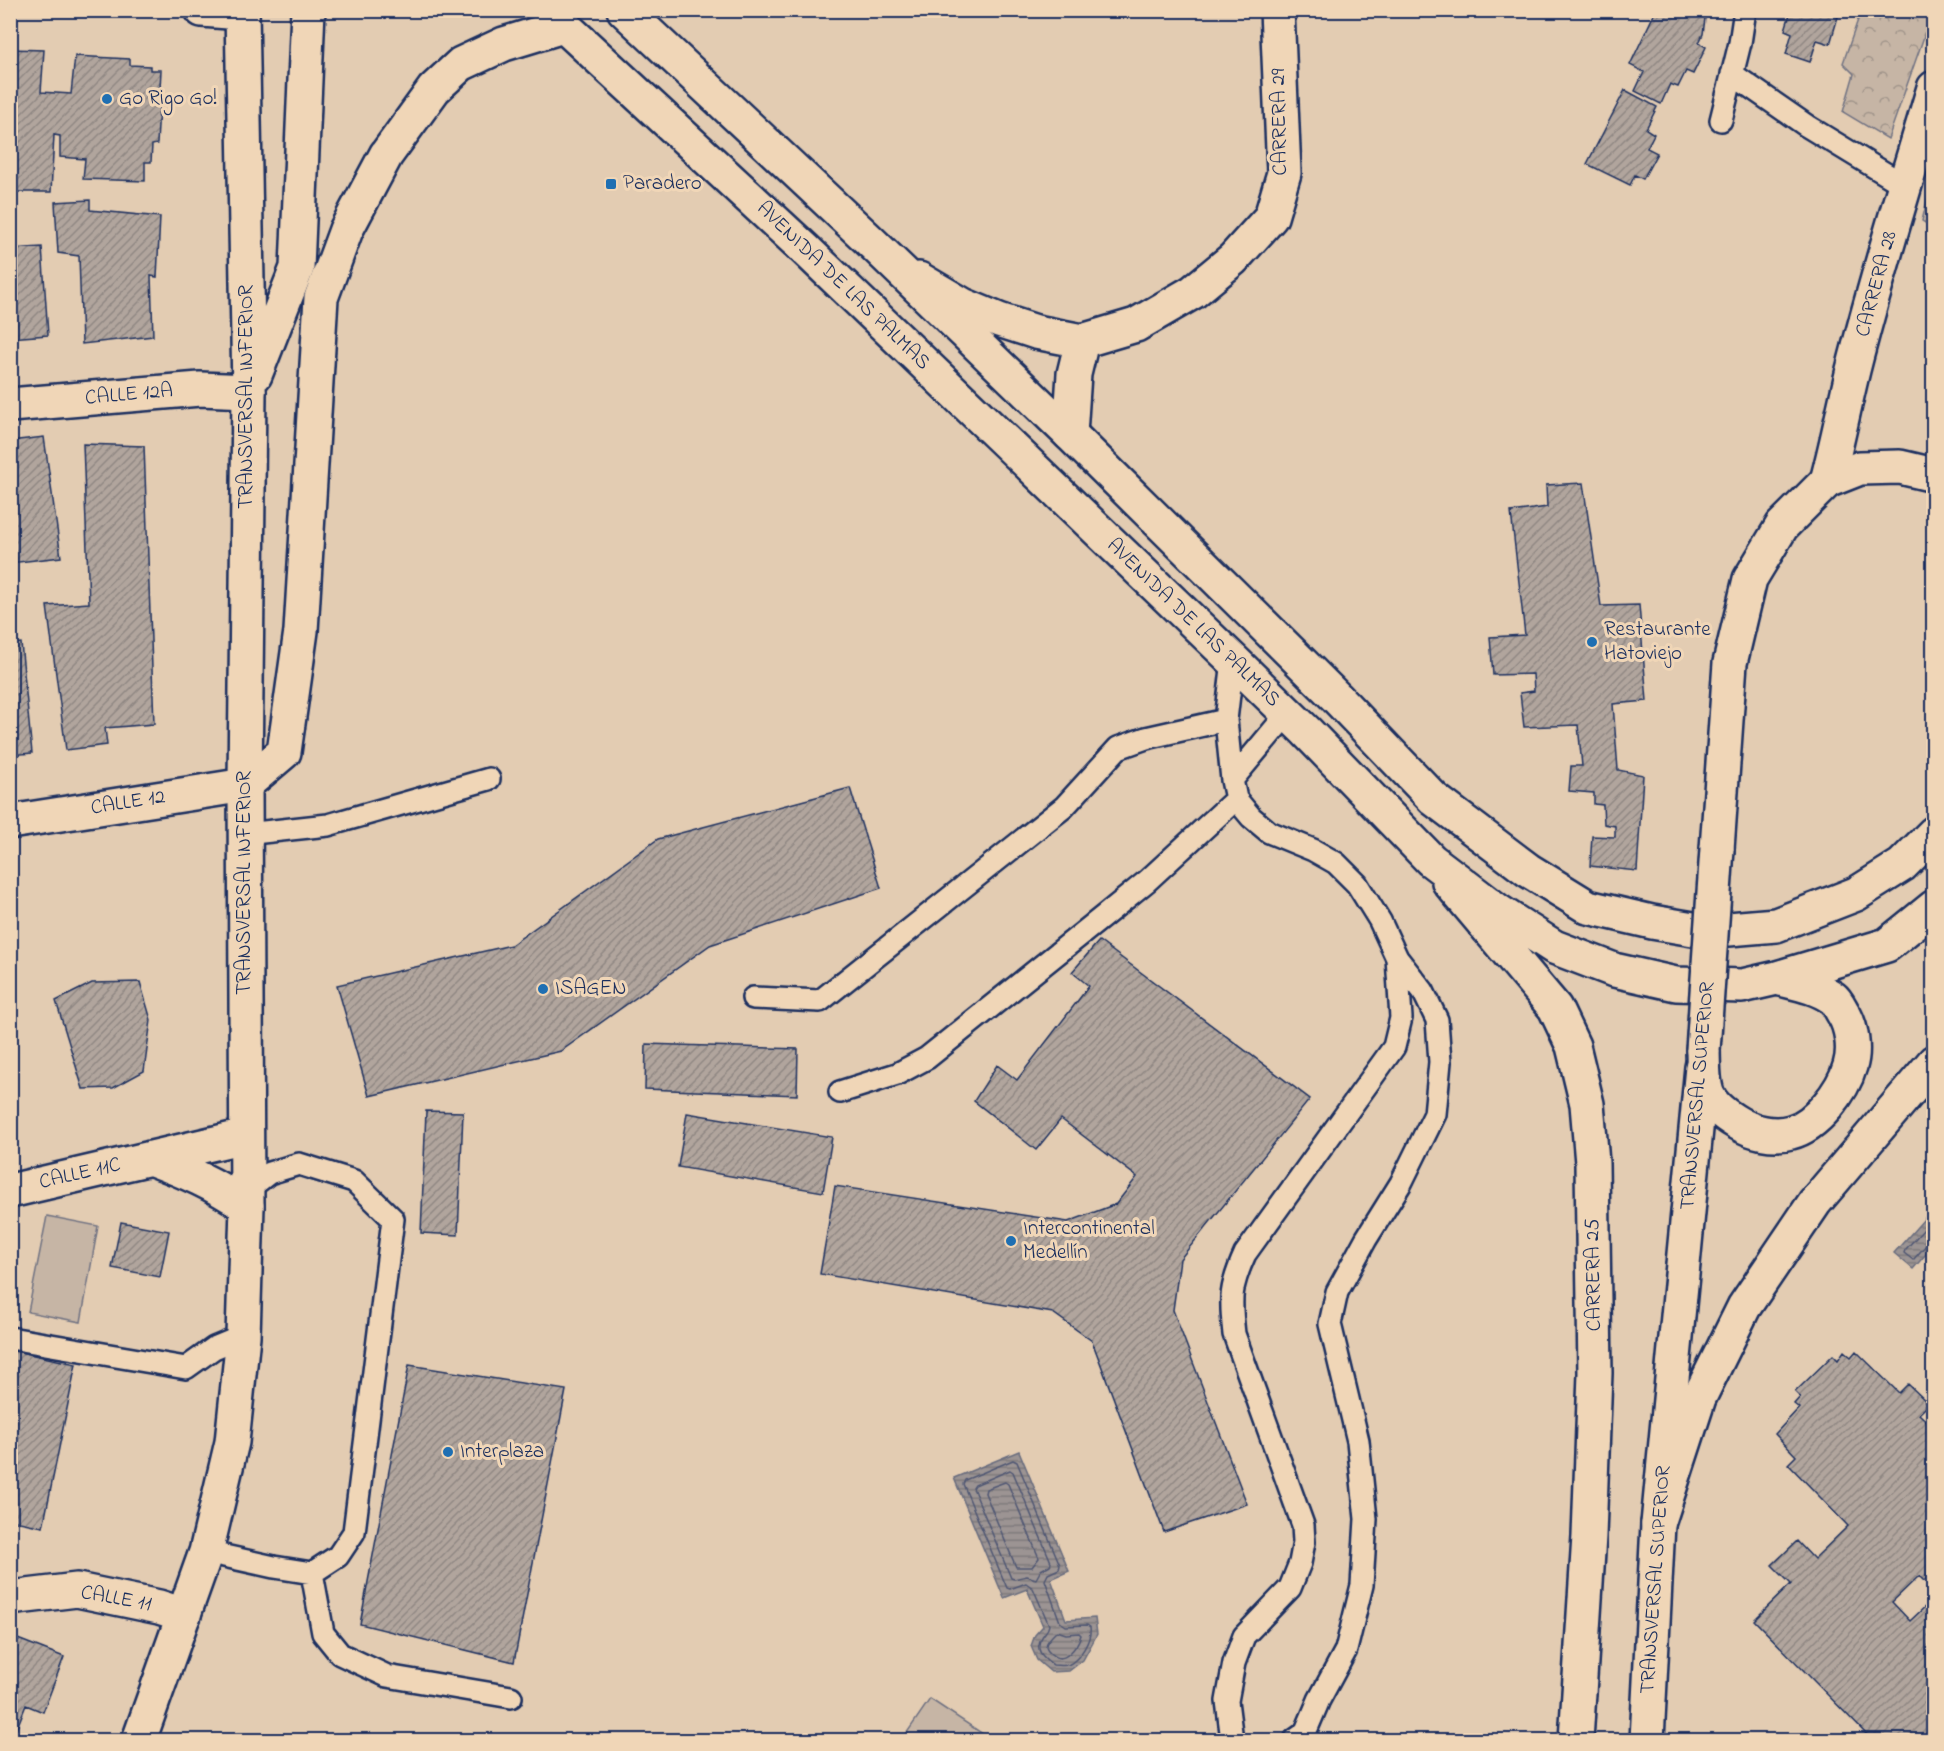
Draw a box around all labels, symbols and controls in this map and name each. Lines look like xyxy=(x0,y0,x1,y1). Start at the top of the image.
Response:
street label: CARRERA 29 xyxy=(1264,68,1296,176)
place label: Go Rigo Go! xyxy=(119,84,217,116)
marker: Go Rigo Go! xyxy=(100,92,114,106)
place label: Paradero xyxy=(623,169,702,199)
marker: Paradero xyxy=(604,177,618,191)
street label: AVENIDA DE LAS PALMAS xyxy=(749,195,937,377)
street label: CARRERA 28 xyxy=(1848,228,1906,340)
street label: TRANSVERSAL INFERIOR xyxy=(232,285,262,509)
street label: CALLE 12A xyxy=(84,376,174,414)
street label: AVENIDA DE LAS PALMAS xyxy=(1099,532,1287,714)
place label: Restaurante Hatoviejo xyxy=(1604,615,1711,669)
marker: Restaurante Hatoviejo xyxy=(1585,635,1599,649)
street label: TRANSVERSAL INFERIOR xyxy=(230,771,260,995)
street label: CALLE 12 xyxy=(89,782,167,824)
place label: ISAGEN xyxy=(555,974,626,1004)
street label: TRANSVERSAL SUPERIOR xyxy=(1673,980,1723,1211)
marker: ISAGEN xyxy=(536,982,550,996)
street label: CALLE 11C xyxy=(36,1150,124,1198)
place label: Intercontinental Medellín xyxy=(1023,1214,1155,1268)
street label: CARRERA 25 xyxy=(1578,1218,1610,1332)
marker: Intercontinental Medellín xyxy=(1004,1234,1018,1248)
place label: Interplaza xyxy=(460,1437,544,1467)
marker: Interplaza xyxy=(441,1445,455,1459)
street label: TRANSVERSAL SUPERIOR xyxy=(1633,1464,1679,1695)
street label: CALLE 11 xyxy=(78,1578,154,1620)

